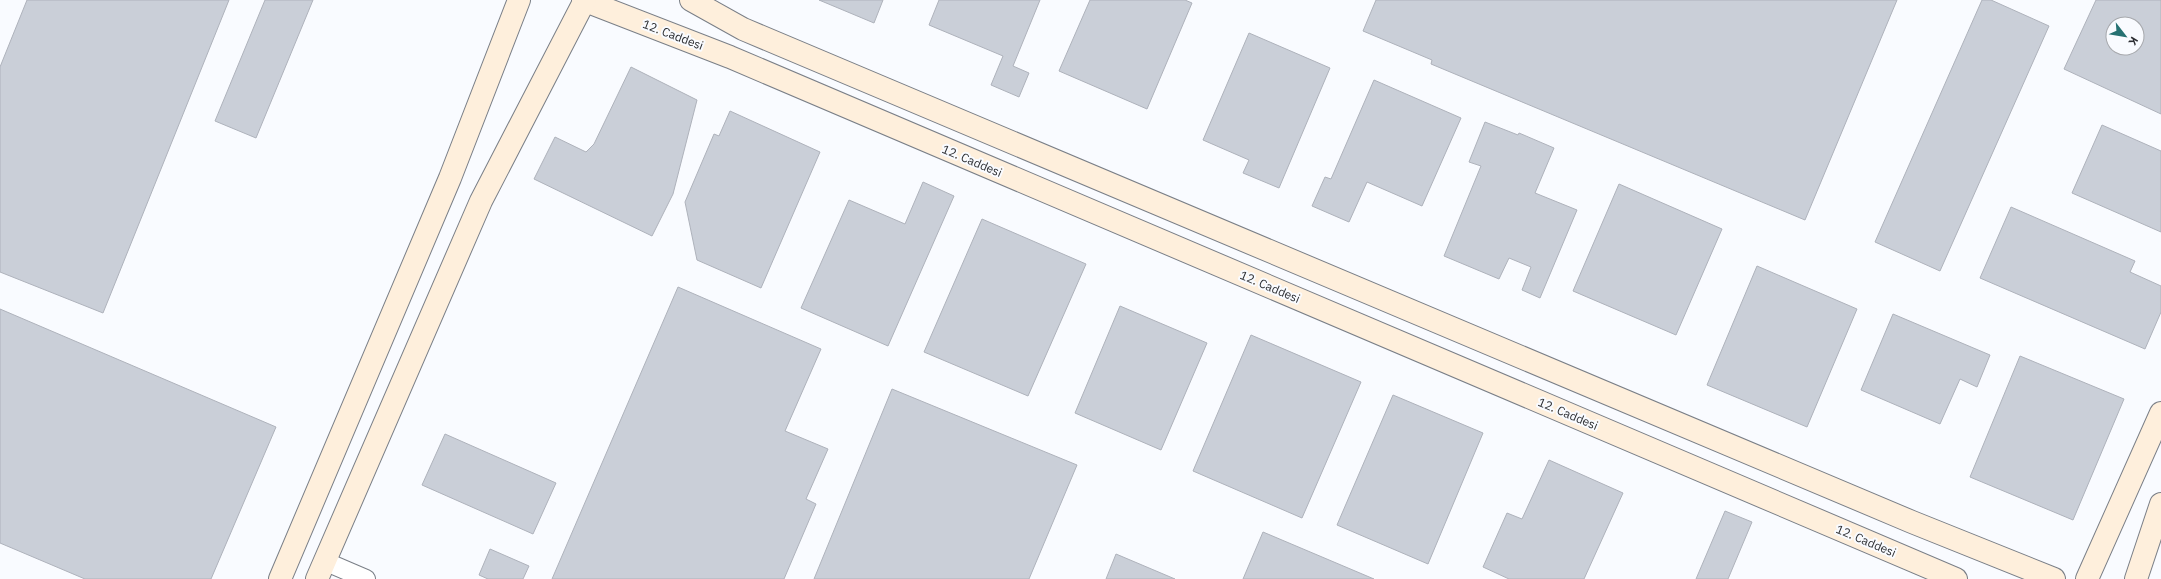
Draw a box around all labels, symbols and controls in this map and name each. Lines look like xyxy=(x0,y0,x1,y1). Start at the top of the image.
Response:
street label: 12. Caddesi xyxy=(641,16,706,53)
north arrow xyxy=(2105,16,2145,56)
text: K xyxy=(2125,34,2142,48)
street label: 12. Caddesi xyxy=(940,141,1004,180)
street label: 12. Caddesi xyxy=(1238,267,1302,306)
street label: 12. Caddesi xyxy=(1536,394,1600,433)
street label: 12. Caddesi xyxy=(1834,521,1898,560)

